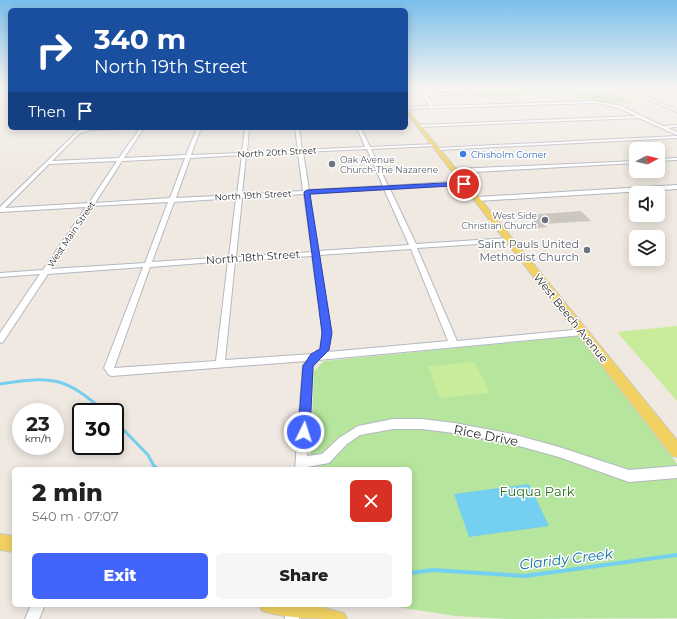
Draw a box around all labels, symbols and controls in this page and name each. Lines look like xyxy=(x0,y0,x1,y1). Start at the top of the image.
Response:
text: 340 m xyxy=(94,22,186,56)
icon: right xyxy=(28,24,80,76)
text: North 19th Street xyxy=(94,56,248,78)
icon: arrive xyxy=(74,100,96,122)
text: Then xyxy=(28,102,66,121)
north arrow xyxy=(629,142,665,178)
map controls xyxy=(629,142,665,266)
street label: North 20th Street xyxy=(237,144,317,160)
marker: Chisholm Corner xyxy=(458,149,468,159)
place label: Chisholm Corner xyxy=(471,149,547,160)
place label: Oak Avenue Church-The Nazarene xyxy=(340,154,439,175)
marker: Oak Avenue Church-The Nazarene xyxy=(327,159,337,169)
pin xyxy=(447,167,481,201)
icon: arrive xyxy=(453,173,475,195)
button: sound xyxy=(629,186,665,222)
street label: North 19th Street xyxy=(214,187,292,203)
street label: West Main Street xyxy=(45,199,97,269)
place label: West Side Christian Church xyxy=(461,210,538,231)
marker: West Side Christian Church xyxy=(540,215,550,225)
button: layers xyxy=(629,230,665,266)
place label: Saint Pauls United Methodist Church xyxy=(478,237,579,264)
marker: Saint Pauls United Methodist Church xyxy=(582,245,592,255)
street label: North 18th Street xyxy=(206,247,301,267)
street label: West Beech Avenue xyxy=(531,271,611,366)
speed limit sign: 30 xyxy=(72,403,124,455)
position arrow xyxy=(283,411,325,453)
text: 23 xyxy=(26,412,50,436)
street label: Rice Drive xyxy=(452,421,520,449)
text: km/h xyxy=(25,432,51,445)
text: 2 min xyxy=(32,478,103,507)
button: close xyxy=(350,480,392,522)
park label: Fuqua Park xyxy=(499,483,575,499)
text: 540 m · 07:07 xyxy=(32,508,119,524)
water label: Claridy Creek xyxy=(518,544,614,574)
button: Exit xyxy=(32,553,208,599)
button: Share xyxy=(216,553,392,599)

